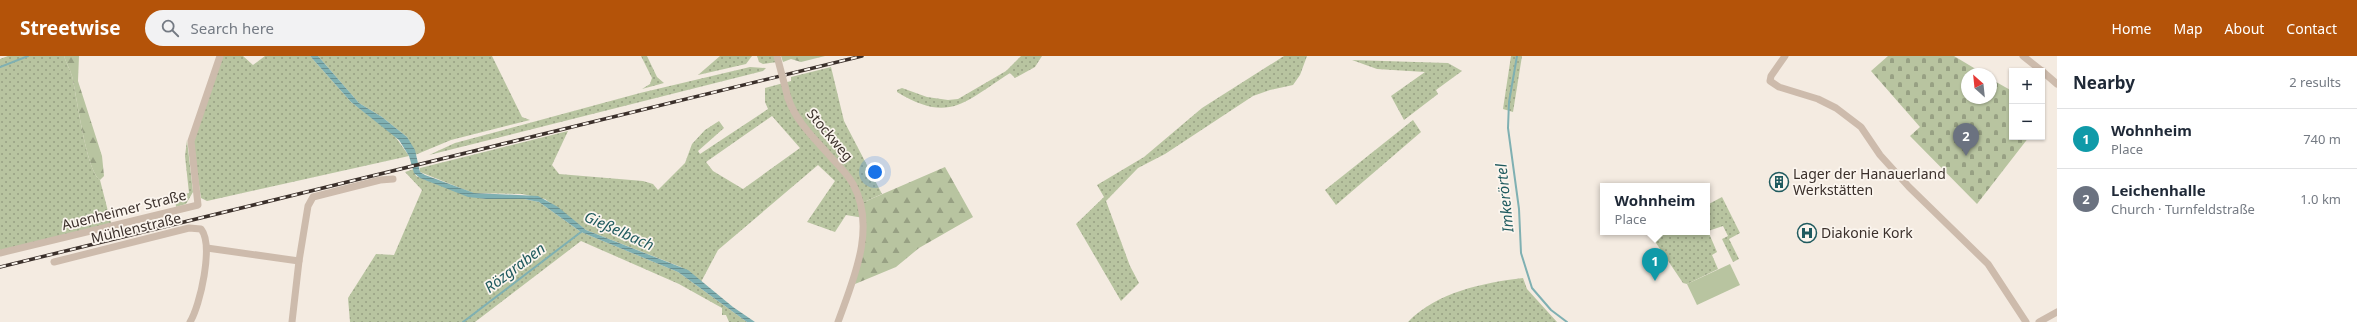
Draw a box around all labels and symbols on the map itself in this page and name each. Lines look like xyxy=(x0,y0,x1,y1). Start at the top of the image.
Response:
north arrow xyxy=(1961,68,1997,104)
street label: Stockweg xyxy=(803,104,858,165)
pin: 2 xyxy=(1953,123,1979,156)
your location xyxy=(865,162,885,182)
water label: Imkerörtel xyxy=(1490,162,1518,234)
place label: Lager der Hanauerland Werkstätten xyxy=(1793,164,1946,199)
building icon: Lager der Hanauerland Werkstätten xyxy=(1768,171,1790,193)
street label: Auenheimer Straße xyxy=(60,185,188,234)
water label: Gießelbach xyxy=(581,206,657,254)
street label: Mühlenstraße xyxy=(89,208,183,247)
hospital icon: Diakonie Kork xyxy=(1796,222,1818,244)
place label: Diakonie Kork xyxy=(1821,223,1913,242)
water label: Rözgraben xyxy=(480,238,549,297)
pin: 1 xyxy=(1642,248,1668,281)

